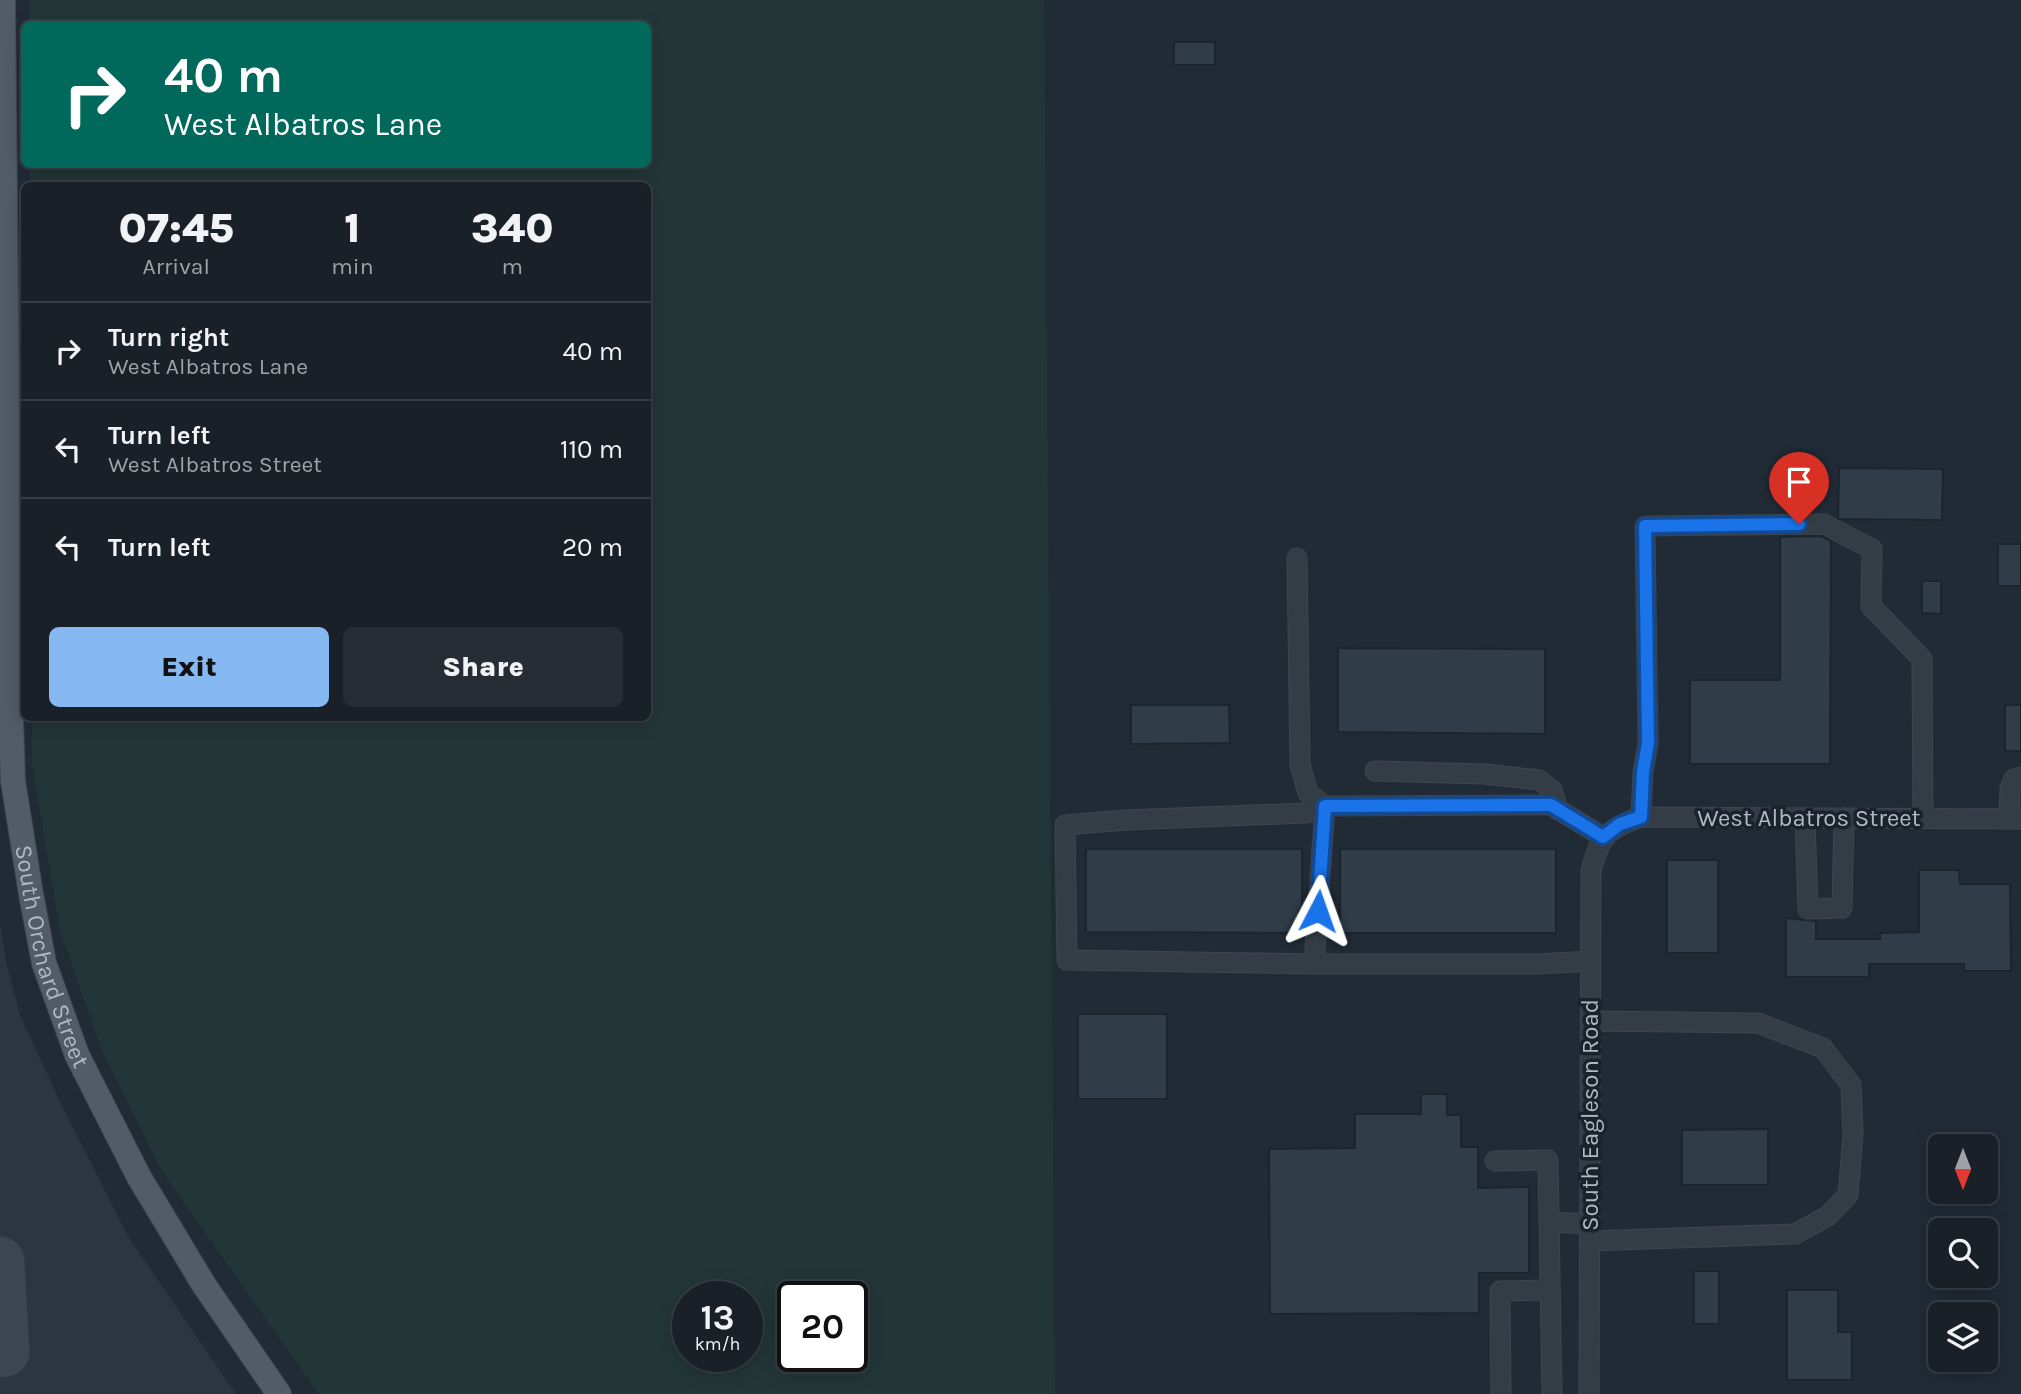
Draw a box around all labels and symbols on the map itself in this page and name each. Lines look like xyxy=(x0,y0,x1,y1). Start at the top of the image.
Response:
pin xyxy=(1769,452,1829,524)
street label: West Albatros Street xyxy=(1697,804,1921,832)
street label: South Orchard Street xyxy=(9,843,95,1073)
position arrow xyxy=(1281,874,1355,948)
street label: South Eagleson Road xyxy=(1576,999,1604,1231)
north arrow xyxy=(1928,1134,1998,1204)
speed limit sign: 20 xyxy=(777,1281,868,1372)

